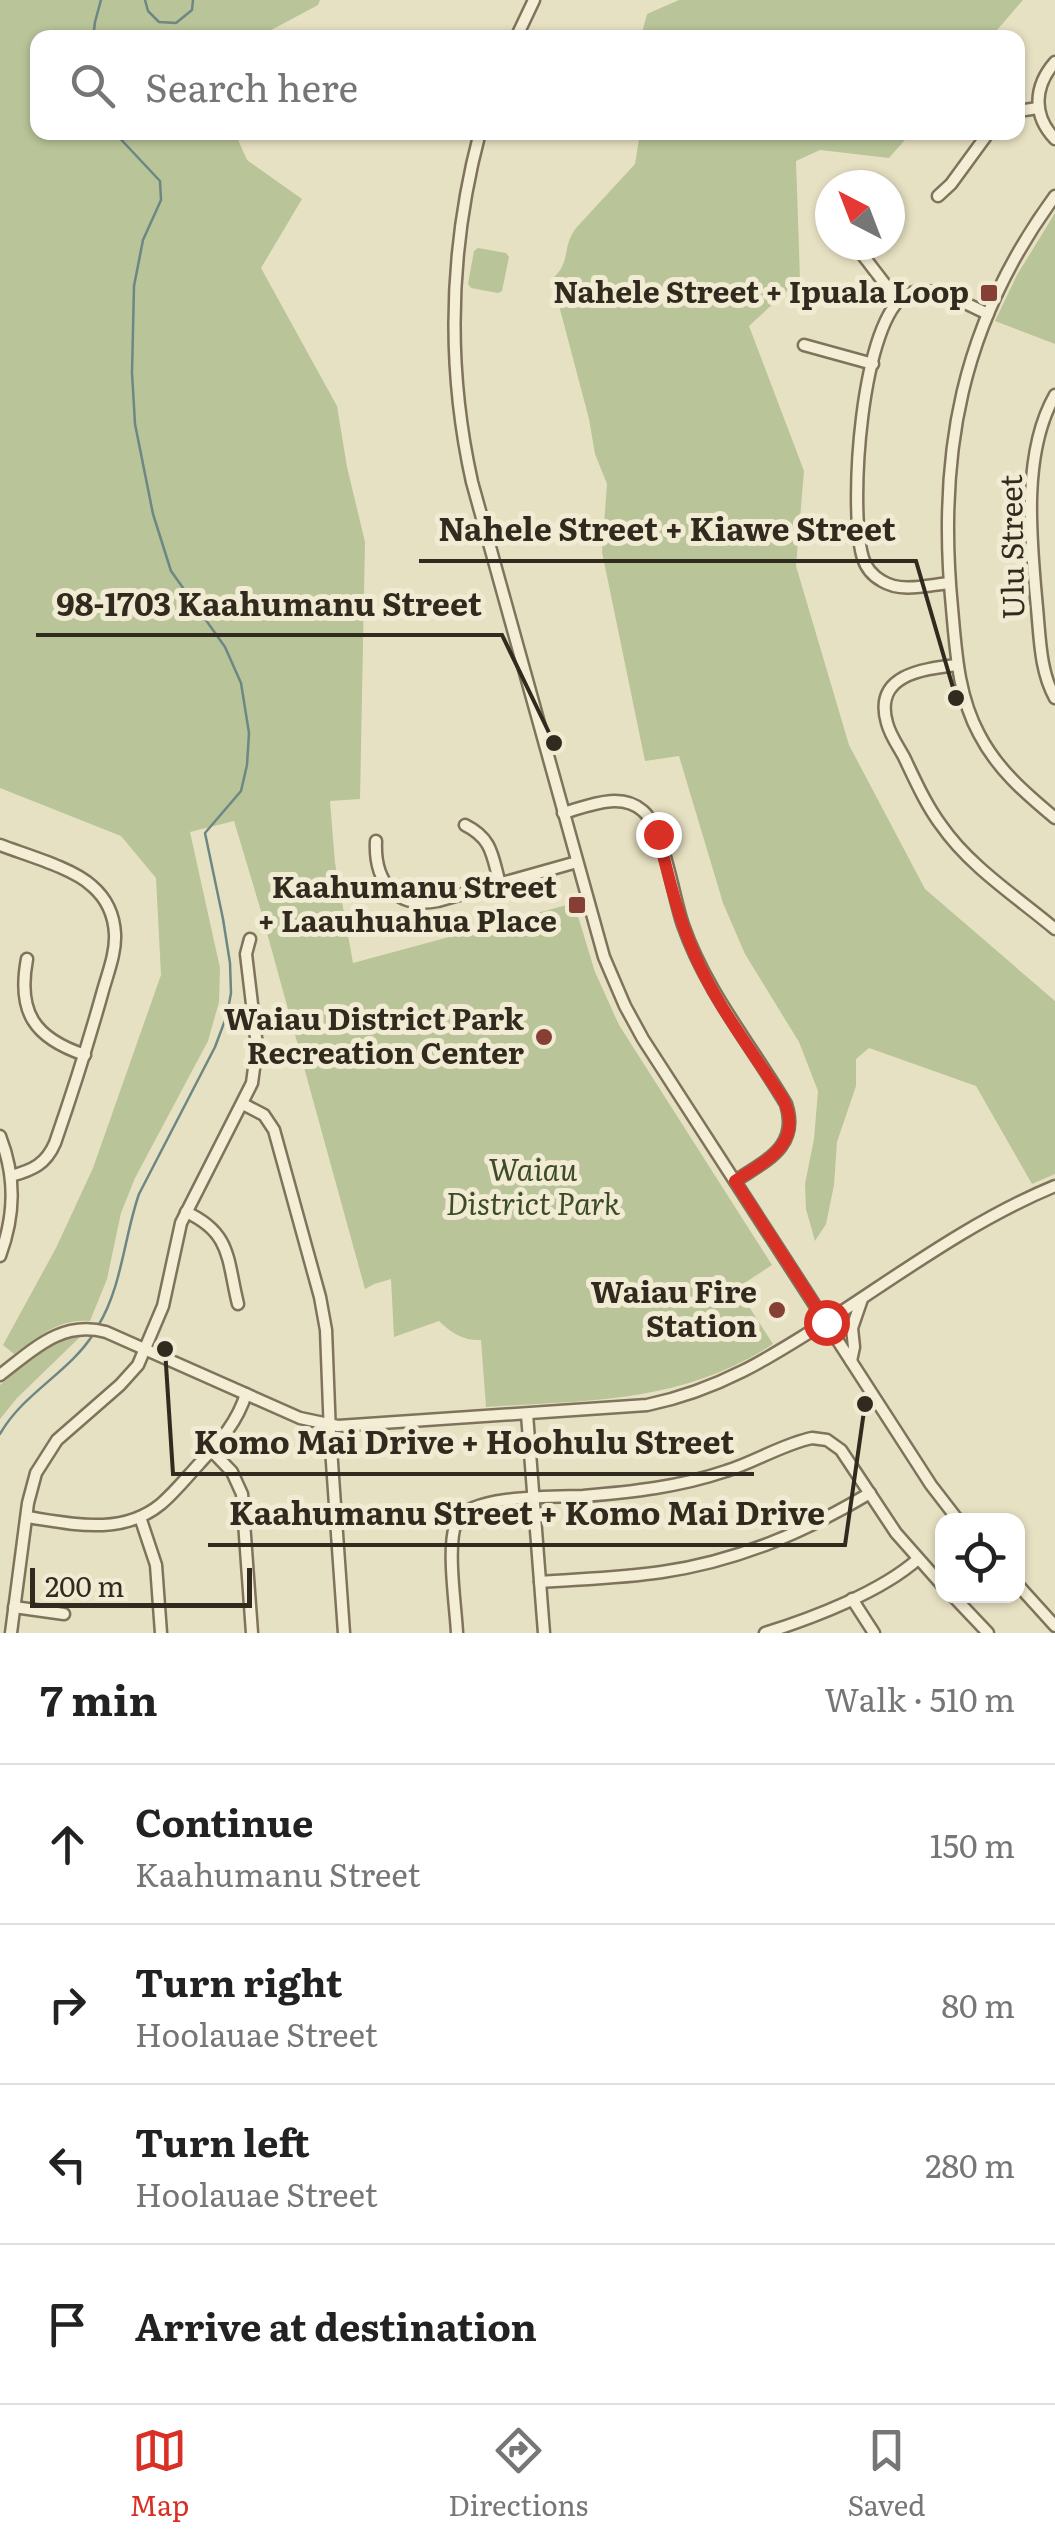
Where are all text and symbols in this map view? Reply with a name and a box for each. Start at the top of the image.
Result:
search box [30,30,1025,140]
text: Search here [145,57,358,114]
icon: search [65,58,120,113]
north arrow [815,170,905,260]
place label: Nahele Street + Ipuala Loop [553,268,969,312]
marker: Nahele Street + Ipuala Loop [978,282,1000,304]
street label: Ulu Street [987,474,1033,620]
callout: Nahele Street + Kiawe Street [419,499,916,561]
text: Nahele Street + Kiawe Street [438,503,896,551]
callout: 98-1703 Kaahumanu Street [36,573,502,635]
text: 98-1703 Kaahumanu Street [56,578,482,626]
route end [636,812,682,858]
place label: Kaahumanu Street + Laauhuahua Place [258,863,558,941]
marker: Kaahumanu Street + Laauhuahua Place [566,894,588,916]
place label: Waiau District Park Recreation Center [224,995,525,1073]
marker: Waiau District Park Recreation Center [533,1026,555,1048]
park label: Waiau District Park [446,1146,621,1224]
place label: Waiau Fire Station [591,1268,757,1346]
marker: Waiau Fire Station [766,1299,788,1321]
route start [804,1300,850,1346]
callout: Komo Mai Drive + Hoohulu Street [173,1412,754,1474]
text: Komo Mai Drive + Hoohulu Street [194,1416,734,1464]
callout: Kaahumanu Street + Komo Mai Drive [208,1483,845,1545]
text: Kaahumanu Street + Komo Mai Drive [229,1487,825,1535]
map controls [935,1513,1025,1603]
button: locate [935,1513,1025,1603]
scale bar [30,1563,252,1608]
text: 200 m [45,1564,124,1606]
text: 7 min [40,1667,158,1729]
text: Walk · 510 m [824,1674,1015,1722]
text: Continue [135,1792,313,1849]
icon: ahead [40,1817,95,1872]
text: 150 m [930,1820,1015,1868]
text: Kaahumanu Street [135,1849,420,1897]
text: Turn right [135,1952,342,2009]
icon: right [40,1977,95,2032]
text: 80 m [941,1980,1015,2028]
text: Hoolauae Street [135,2009,378,2057]
text: Turn left [135,2112,310,2169]
icon: left [40,2137,95,2192]
text: 280 m [925,2140,1015,2188]
text: Hoolauae Street [135,2169,378,2217]
text: Arrive at destination [135,2296,537,2353]
icon: arrive [40,2297,95,2352]
tab: Map [130,2423,189,2525]
tab: Directions [448,2423,588,2525]
tab: Saved [847,2423,925,2525]

